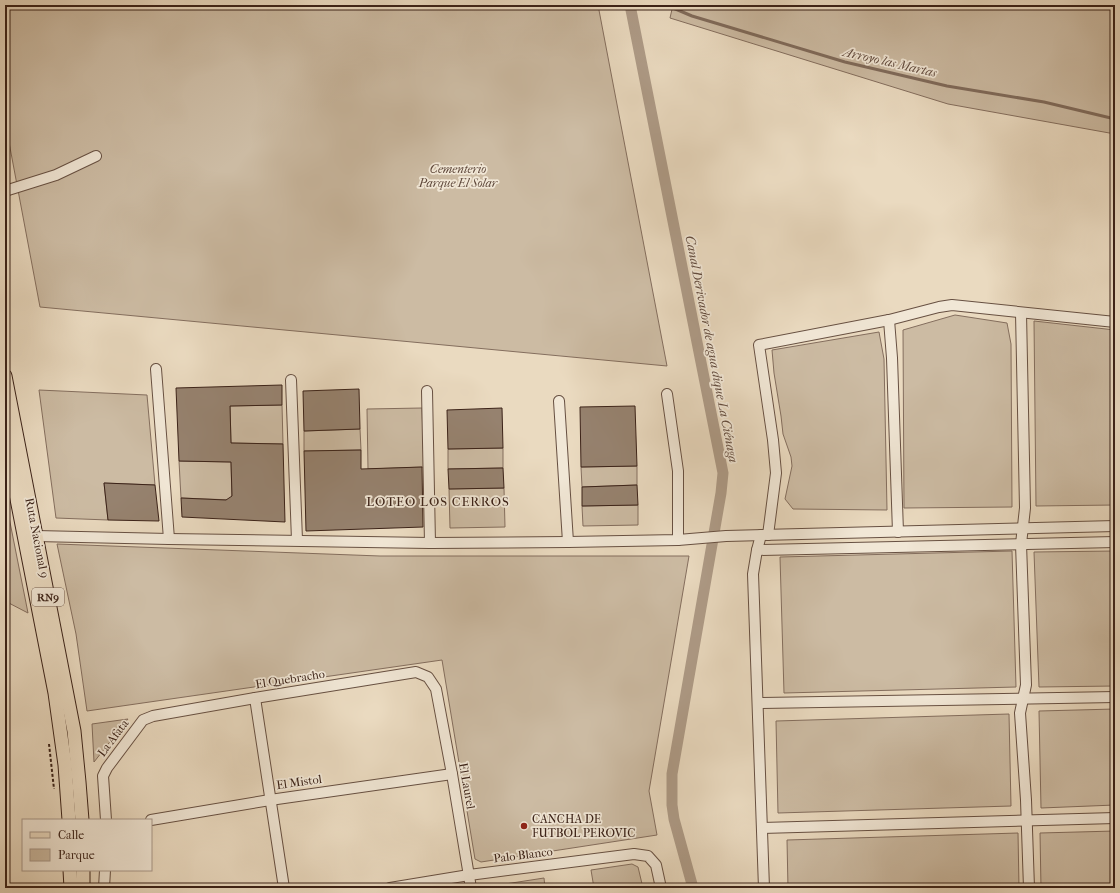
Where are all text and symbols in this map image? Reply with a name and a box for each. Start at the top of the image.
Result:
water label: Arroyo las Martas [840,44,939,80]
park label: Cementerio Parque El Solar [418,162,499,190]
water label: Canal Derivador de agua dique La Ciénaga [683,234,741,464]
district label: LOTEO LOS CERROS [366,494,510,509]
street label: Ruta Nacional 9 [22,497,52,579]
road number: RN9 [32,588,64,606]
street label: El Quebracho [254,667,326,691]
street label: La Afata [95,716,132,759]
street label: El Laurel [456,762,478,811]
street label: El Mistol [275,772,323,792]
place label: CANCHA DE FUTBOL PEROVIC [532,812,635,840]
legend [22,819,152,871]
marker: CANCHA DE FUTBOL PEROVIC [519,821,529,831]
text: Calle [58,828,84,842]
street label: Palo Blanco [493,844,553,866]
text: Parque [58,848,95,862]

